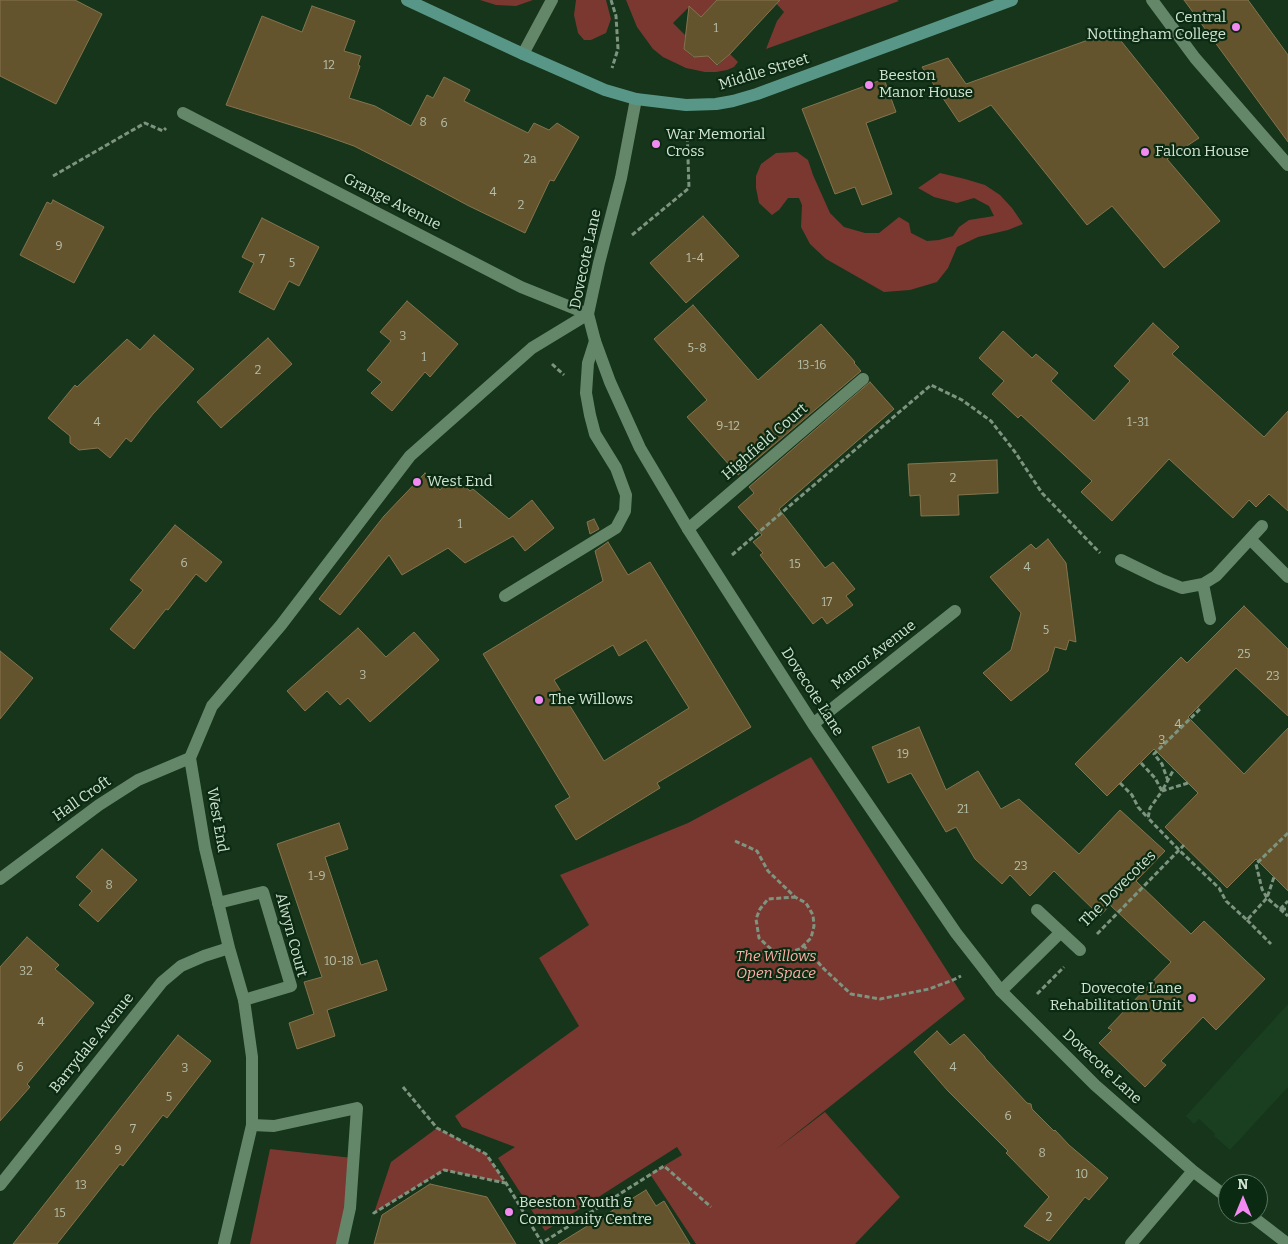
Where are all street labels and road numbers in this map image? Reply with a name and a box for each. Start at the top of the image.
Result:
street label: Middle Street [717,50,811,94]
street label: Grange Avenue [340,170,444,234]
street label: Dovecote Lane [567,208,605,310]
street label: Highfield Court [719,400,811,484]
street label: Manor Avenue [828,617,920,693]
street label: Dovecote Lane [777,645,847,739]
street label: Hall Croft [50,773,114,825]
street label: West End [202,786,232,854]
street label: The Dovecotes [1076,847,1160,931]
street label: Alwyn Court [271,891,311,979]
street label: Barrydale Avenue [46,989,138,1097]
street label: Dovecote Lane [1059,1026,1145,1108]

